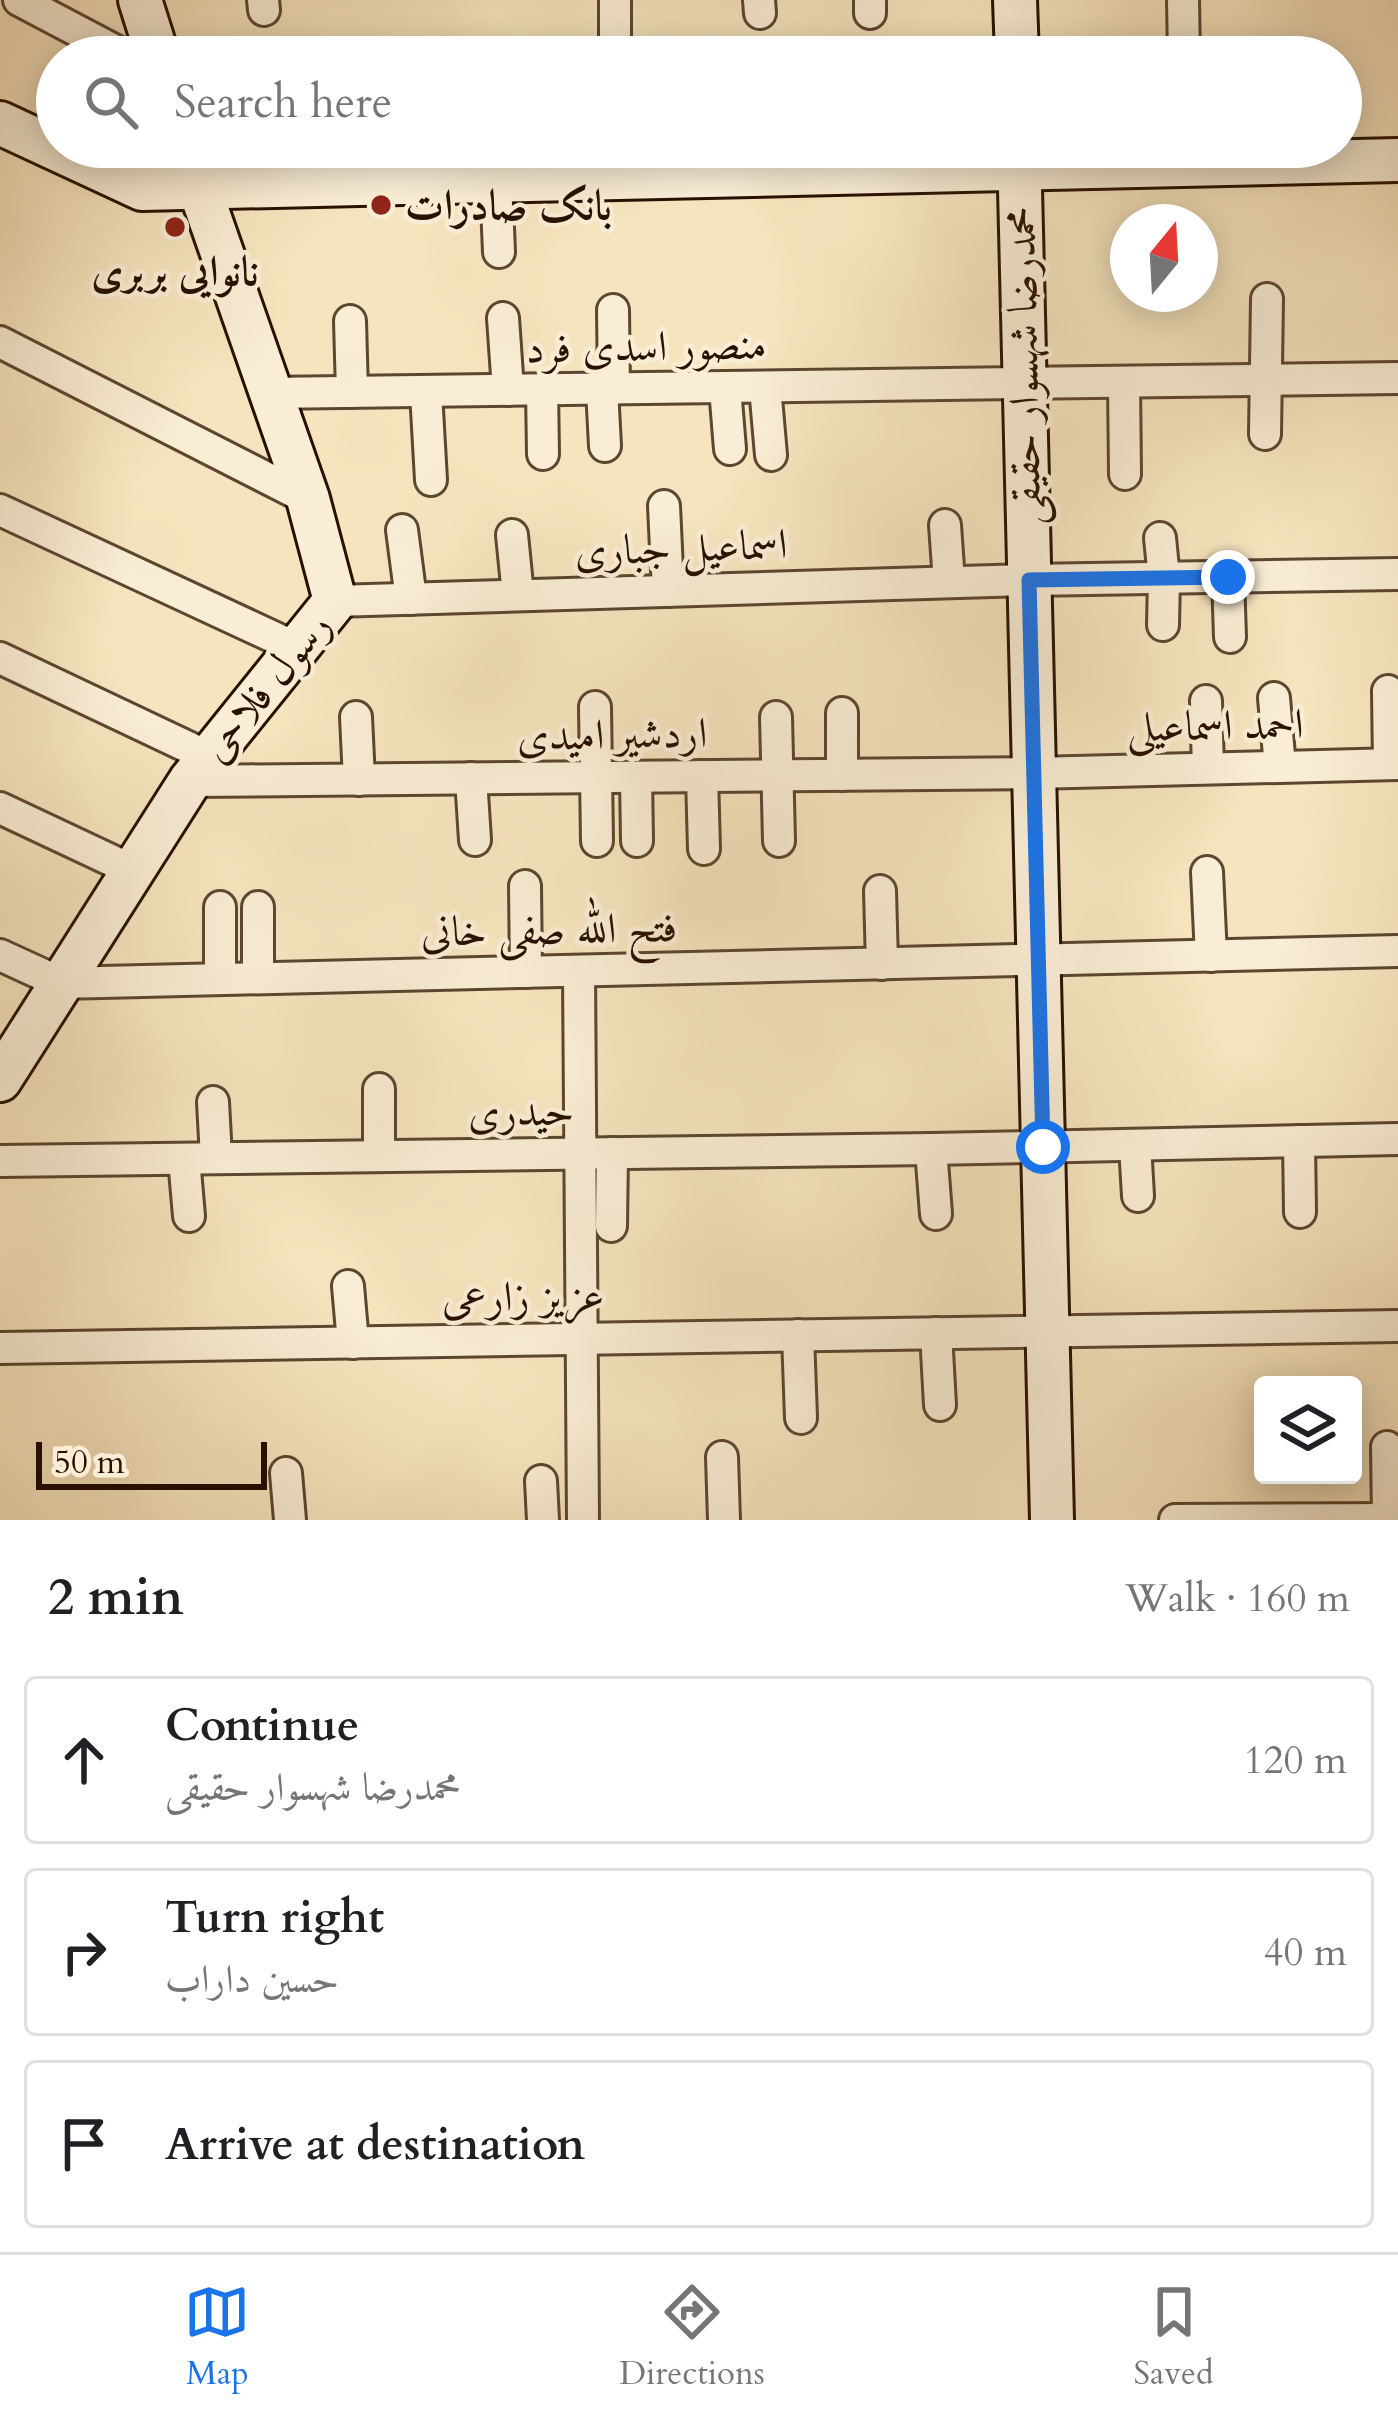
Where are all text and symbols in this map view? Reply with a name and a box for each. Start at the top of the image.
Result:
search box [36,36,1362,168]
icon: search [78,69,144,135]
text: Search here [174,72,392,133]
place label: بانک صادرات [405,177,612,234]
marker: بانک صادرات [368,192,394,218]
north arrow [1110,204,1218,312]
street label: محمدرضا شهسوار حقیقی [993,206,1056,526]
marker: نانوایی بربری [162,214,188,240]
place label: نانوایی بربری [91,243,259,300]
street label: منصور اسدی فرد [525,316,767,378]
street label: اسماعیل جباری [574,516,788,580]
route end [1201,550,1255,604]
street label: رسول فلاحی [188,600,344,774]
street label: احمد اسماعیلی [1126,696,1304,757]
street label: اردشیر امیدی [516,705,708,765]
street label: فتح الله صفی خانی [420,894,678,969]
street label: حیدری [467,1083,575,1141]
route start [1016,1120,1070,1174]
street label: عزیز زارعی [441,1267,605,1327]
map controls [1254,1376,1362,1484]
button: layers [1254,1376,1362,1484]
scale bar [36,1436,267,1489]
text: 50 m [54,1440,125,1485]
text: 2 min [48,1563,184,1633]
text: Walk · 160 m [1125,1572,1350,1625]
text: Continue [165,1695,359,1756]
icon: ahead [51,1727,117,1793]
text: 120 m [1244,1734,1347,1787]
text: محمدرضا شهسوار حقیقی [165,1761,460,1814]
text: Turn right [165,1887,384,1948]
icon: right [51,1919,117,1985]
text: 40 m [1264,1926,1347,1979]
text: حسین داراب [165,1953,339,2006]
icon: arrive [51,2111,117,2177]
text: Arrive at destination [165,2114,585,2175]
tab: Map [184,2279,250,2396]
tab: Directions [619,2279,765,2396]
tab: Saved [1134,2279,1214,2396]

